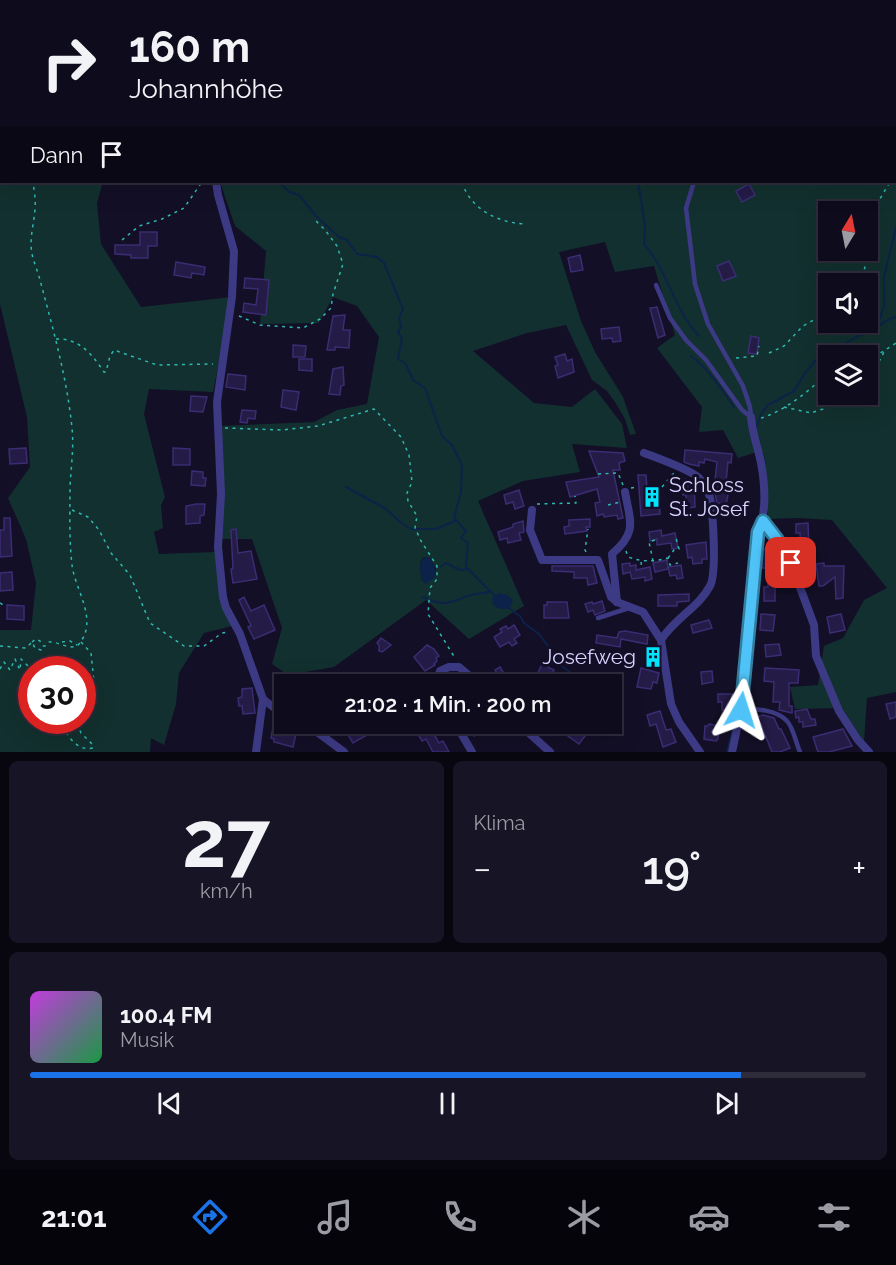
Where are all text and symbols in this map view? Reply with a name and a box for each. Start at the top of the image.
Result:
text: 160 m [129,23,250,72]
icon: right [30,24,108,102]
text: Johannhöhe [129,73,283,104]
icon: arrive [95,138,128,171]
text: Dann [30,142,83,168]
north arrow [818,201,878,261]
map controls [818,201,878,405]
button: sound [818,273,878,333]
button: layers [818,345,878,405]
place label: Schloss St. Josef [669,472,750,521]
building icon: Schloss St. Josef [640,485,664,509]
pin [765,537,816,588]
icon: arrive [774,546,807,579]
place label: Josefweg [542,644,636,669]
building icon: Josefweg [641,645,665,669]
speed limit sign: 30 [18,656,96,734]
position arrow [709,678,773,742]
text: 21:02 · 1 Min. · 200 m [344,691,552,717]
text: 27 [182,794,270,885]
text: Klima [474,811,525,835]
text: 19° [642,842,701,895]
text: − [474,849,491,888]
text: + [852,849,866,888]
text: km/h [200,879,253,903]
text: 100.4 FM [120,1002,212,1028]
text: Musik [120,1028,174,1052]
icon: previous [153,1087,186,1120]
icon: pause [431,1087,464,1120]
icon: next [710,1087,743,1120]
icon: directions [189,1196,231,1238]
icon: music [314,1196,356,1238]
icon: phone [439,1196,481,1238]
icon: climate [563,1196,605,1238]
icon: car [688,1196,730,1238]
icon: filters [813,1196,855,1238]
text: 21:01 [41,1202,107,1233]

